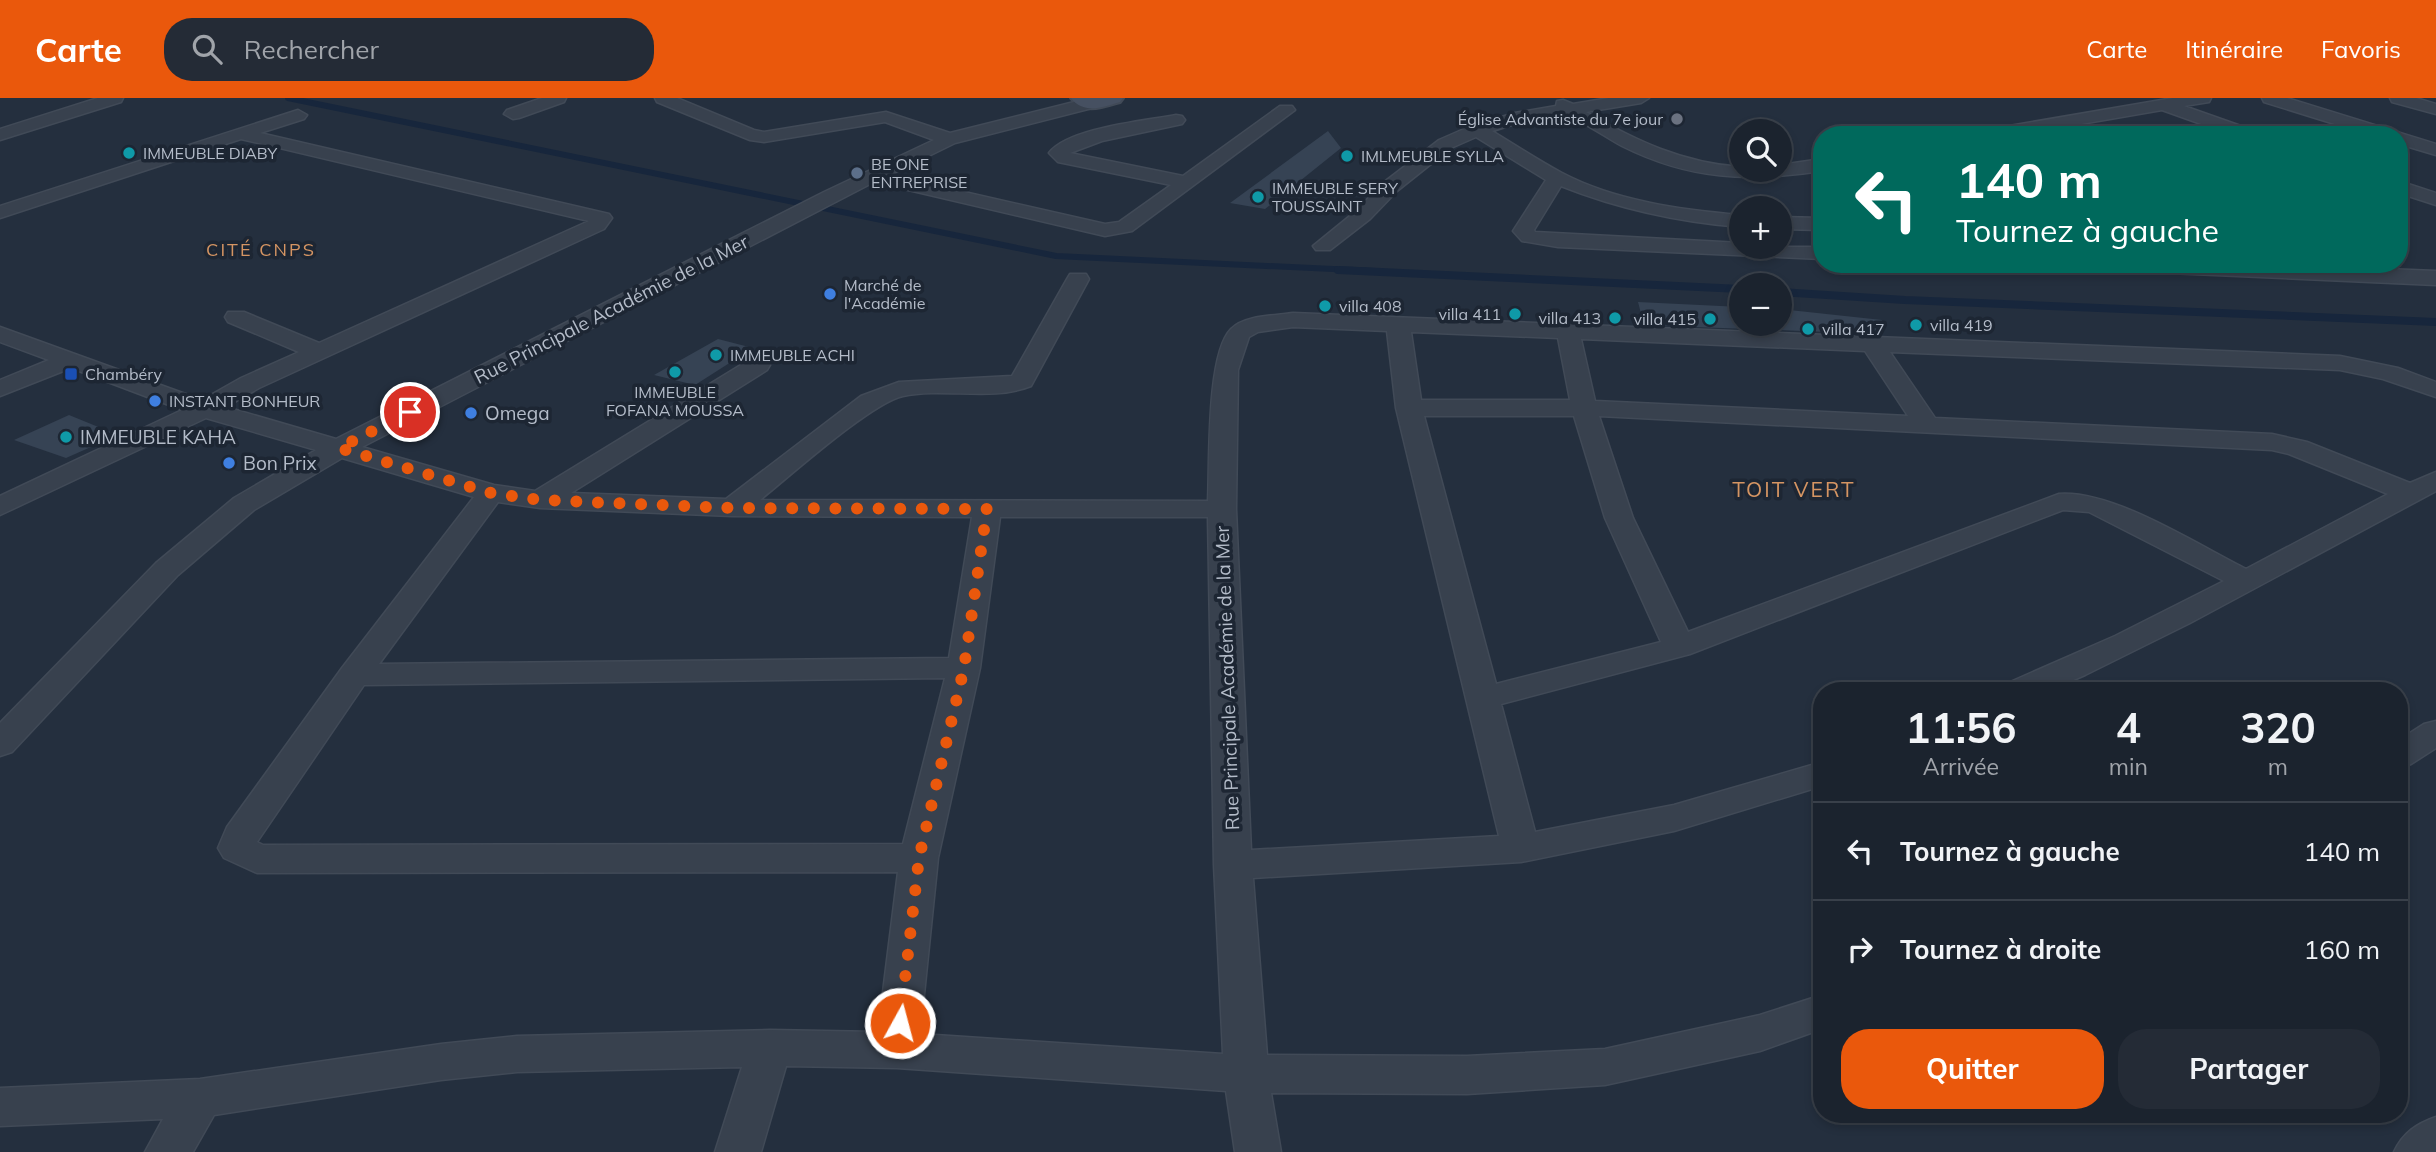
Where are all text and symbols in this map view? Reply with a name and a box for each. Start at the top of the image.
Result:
search box [164,18,654,81]
text: Carte [35,29,122,70]
icon: search [188,30,226,68]
text: Rechercher [244,33,379,66]
text: Carte [2086,34,2147,64]
text: Itinéraire [2185,34,2283,64]
text: Favoris [2321,34,2401,64]
place label: Église Advantiste du 7e jour [1458,109,1663,129]
marker: Église Advantiste du 7e jour [1669,111,1685,127]
map controls [1729,119,1792,336]
button: search [1729,119,1792,182]
place label: IMMEUBLE DIABY [143,143,277,163]
marker: IMMEUBLE DIABY [121,145,137,161]
place label: IMLMEUBLE SYLLA [1361,146,1504,166]
marker: IMLMEUBLE SYLLA [1339,148,1355,164]
text: 140 m [1956,149,2102,210]
place label: BE ONE ENTREPRISE [871,154,968,192]
icon: left [1841,154,1932,245]
marker: BE ONE ENTREPRISE [849,165,865,181]
place label: IMMEUBLE SERY TOUSSAINT [1272,178,1398,216]
marker: IMMEUBLE SERY TOUSSAINT [1250,189,1266,205]
button: + [1729,196,1792,259]
text: Tournez à gauche [1956,210,2219,250]
street label: Rue Principale Académie de la Mer [470,229,752,389]
district label: CITÉ CNPS [206,238,316,261]
button: − [1729,273,1792,336]
place label: Marché de l'Académie [844,275,925,313]
marker: Marché de l'Académie [822,286,838,302]
place label: villa 408 [1339,296,1402,316]
marker: villa 408 [1317,298,1333,314]
place label: villa 411 [1439,304,1501,324]
marker: villa 411 [1507,306,1523,322]
place label: villa 413 [1539,308,1601,328]
place label: villa 415 [1634,309,1696,329]
marker: villa 413 [1607,310,1623,326]
marker: villa 415 [1702,311,1718,327]
place label: villa 419 [1930,315,1993,335]
marker: villa 419 [1908,317,1924,333]
place label: villa 417 [1822,319,1885,339]
marker: villa 417 [1800,321,1816,337]
place label: IMMEUBLE ACHI [730,345,855,365]
marker: IMMEUBLE ACHI [708,347,724,363]
place label: Chambéry [85,364,163,384]
marker: IMMEUBLE FOFANA MOUSSA [667,364,683,380]
marker: Chambéry [63,366,79,382]
pin [380,382,440,442]
place label: IMMEUBLE FOFANA MOUSSA [606,382,744,420]
place label: INSTANT BONHEUR [169,391,320,411]
marker: INSTANT BONHEUR [147,393,163,409]
icon: arrive [391,393,429,431]
place label: Omega [485,401,550,425]
marker: Omega [463,405,479,421]
place label: IMMEUBLE KAHA [80,425,236,449]
marker: IMMEUBLE KAHA [58,429,74,445]
place label: Bon Prix [243,451,317,475]
marker: Bon Prix [221,455,237,471]
district label: TOIT VERT [1732,476,1856,502]
street label: Rue Principale Académie de la Mer [1210,525,1244,831]
text: 11:56 [1905,701,2016,754]
text: 4 [2116,701,2141,754]
text: 320 [2240,701,2316,754]
text: Arrivée [1923,752,1999,781]
text: min [2109,752,2148,781]
text: m [2268,752,2288,781]
icon: left [1841,832,1879,870]
text: Tournez à gauche [1900,835,2120,868]
text: 140 m [2304,835,2380,868]
icon: right [1841,930,1879,968]
text: Tournez à droite [1900,933,2101,966]
text: 160 m [2304,933,2380,966]
position arrow [863,986,937,1060]
button: Quitter [1841,1029,2104,1109]
button: Partager [2118,1029,2380,1109]

